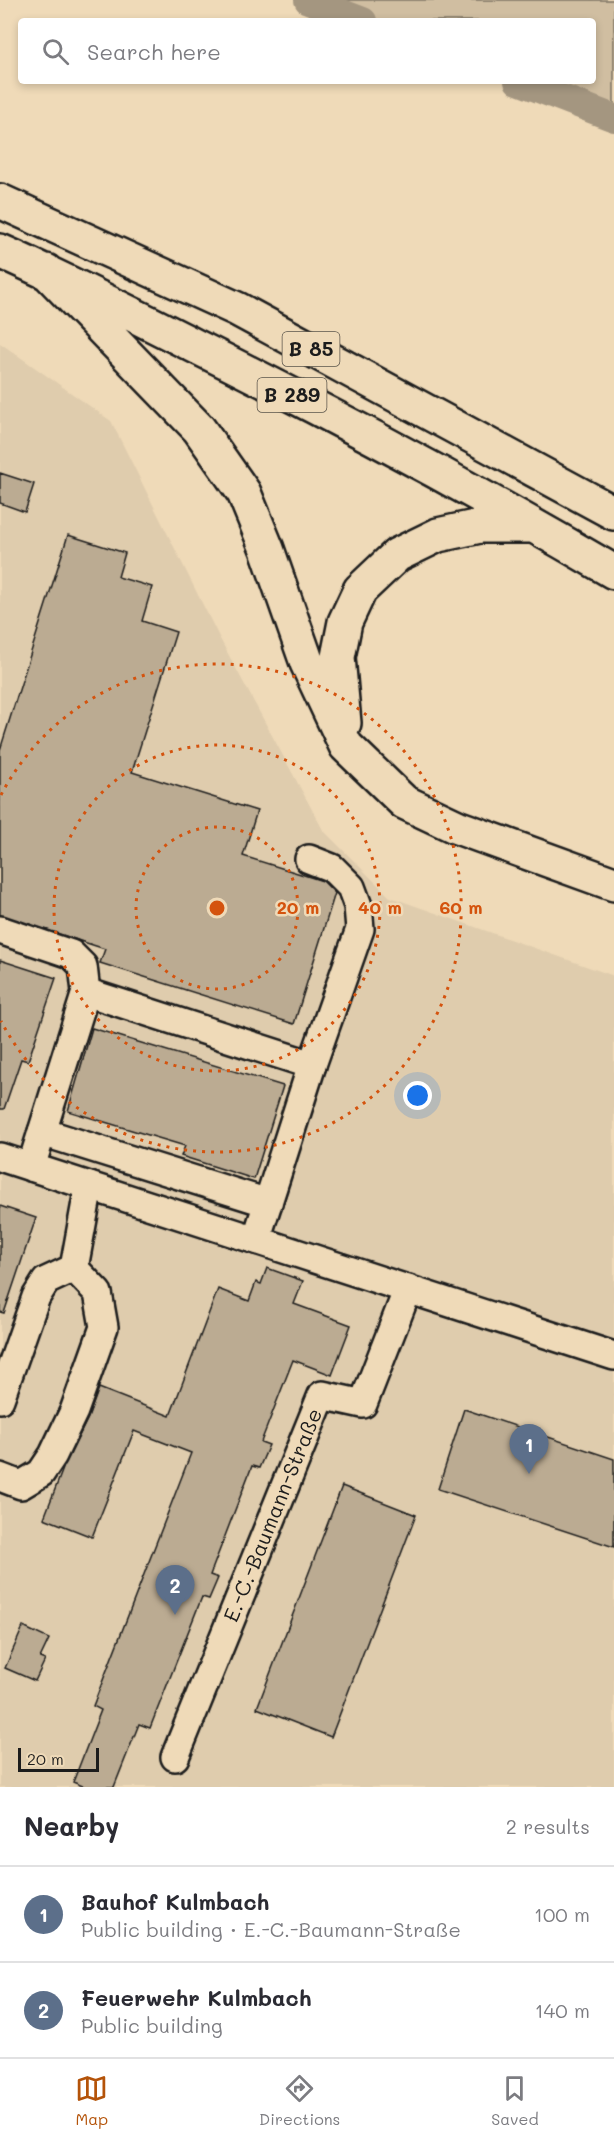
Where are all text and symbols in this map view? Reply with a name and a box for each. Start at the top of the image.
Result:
search box [18,18,596,84]
icon: search [39,35,72,68]
text: Search here [87,37,221,66]
road number: B 85 [282,332,340,366]
road number: B 289 [258,378,326,412]
text: 20 m [277,895,319,919]
text: 40 m [358,895,402,919]
text: 60 m [439,895,483,919]
centre of rings [207,898,227,918]
your location [403,1081,432,1110]
street label: E.-C.-Baumann-Straße [216,1404,327,1625]
pin: 1 [510,1424,548,1474]
pin: 2 [156,1566,195,1615]
scale bar [18,1745,99,1772]
text: 20 m [27,1748,64,1769]
text: Nearby [24,1809,119,1843]
text: 2 results [506,1813,590,1839]
text: Bauhof Kulmbach [81,1887,269,1916]
text: 1 [39,1901,48,1927]
text: 100 m [534,1901,590,1927]
text: Public building · E.-C.-Baumann-Straße [81,1916,461,1942]
text: Feuerwehr Kulmbach [81,1983,312,2012]
text: 2 [38,1997,49,2023]
text: 140 m [535,1997,590,2023]
text: Public building [81,2012,223,2038]
tab: Map [75,2072,108,2129]
tab: Directions [259,2072,340,2129]
tab: Saved [491,2072,539,2129]

